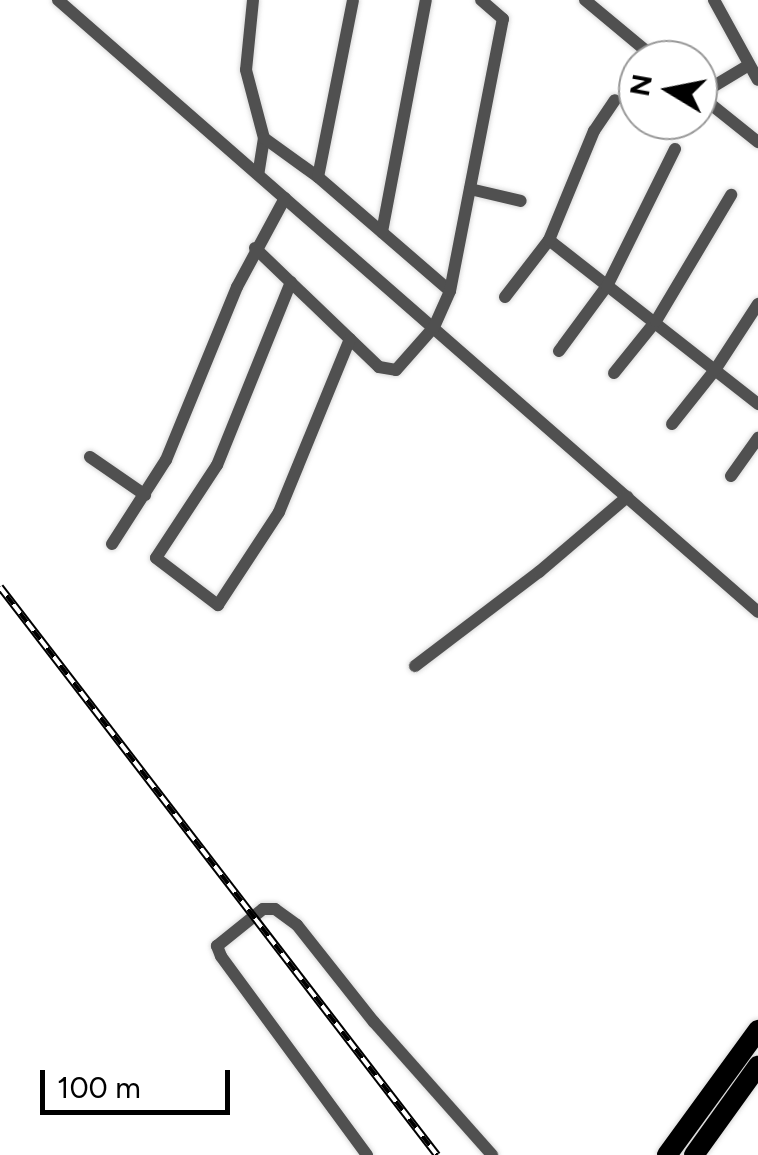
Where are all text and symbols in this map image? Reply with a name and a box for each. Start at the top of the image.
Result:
north arrow [618,40,718,140]
text: N [622,72,659,99]
scale bar [45,1050,235,1112]
text: 100 m [57,1069,141,1106]

